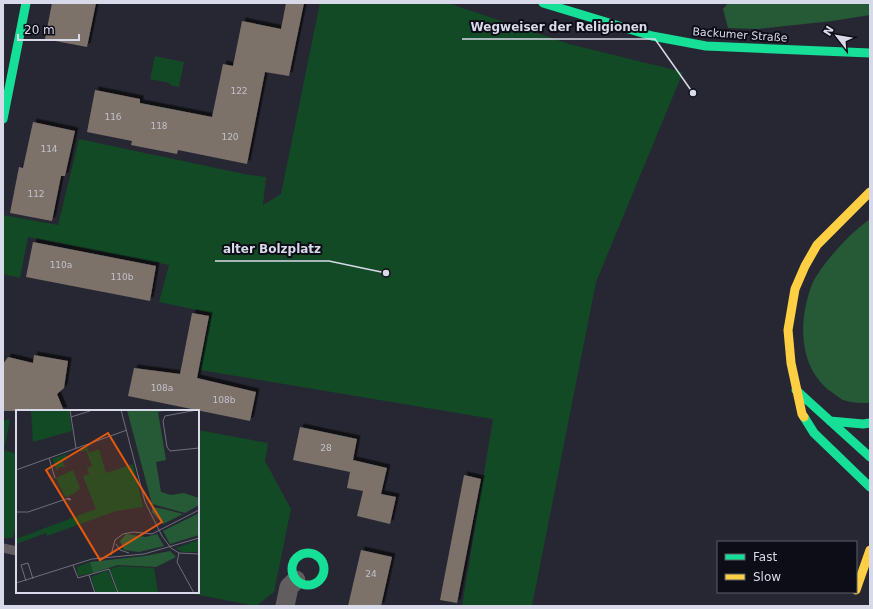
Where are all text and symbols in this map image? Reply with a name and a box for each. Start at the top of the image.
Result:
callout: Wegweiser der Religionen [462,15,655,39]
scale bar [18,16,79,42]
north arrow [817,16,857,56]
text: Wegweiser der Religionen [471,20,647,34]
text: 20 m [24,23,55,37]
text: N [821,24,837,38]
street label: Backumer Straße [692,25,788,45]
house number: 122 [230,86,248,96]
house number: 116 [104,112,122,122]
house number: 118 [150,121,168,131]
house number: 120 [221,132,239,142]
house number: 114 [40,144,58,154]
house number: 112 [27,189,45,199]
callout: alter Bolzplatz [215,237,329,261]
text: alter Bolzplatz [223,242,321,256]
house number: 110a [50,260,72,270]
house number: 110b [111,272,134,282]
house number: 108a [151,383,173,393]
house number: 108b [213,395,236,405]
inset map [16,410,199,593]
house number: 28 [320,443,332,453]
legend [717,541,857,593]
text: Fast [753,550,777,564]
house number: 24 [365,569,377,579]
text: Slow [753,570,781,584]

